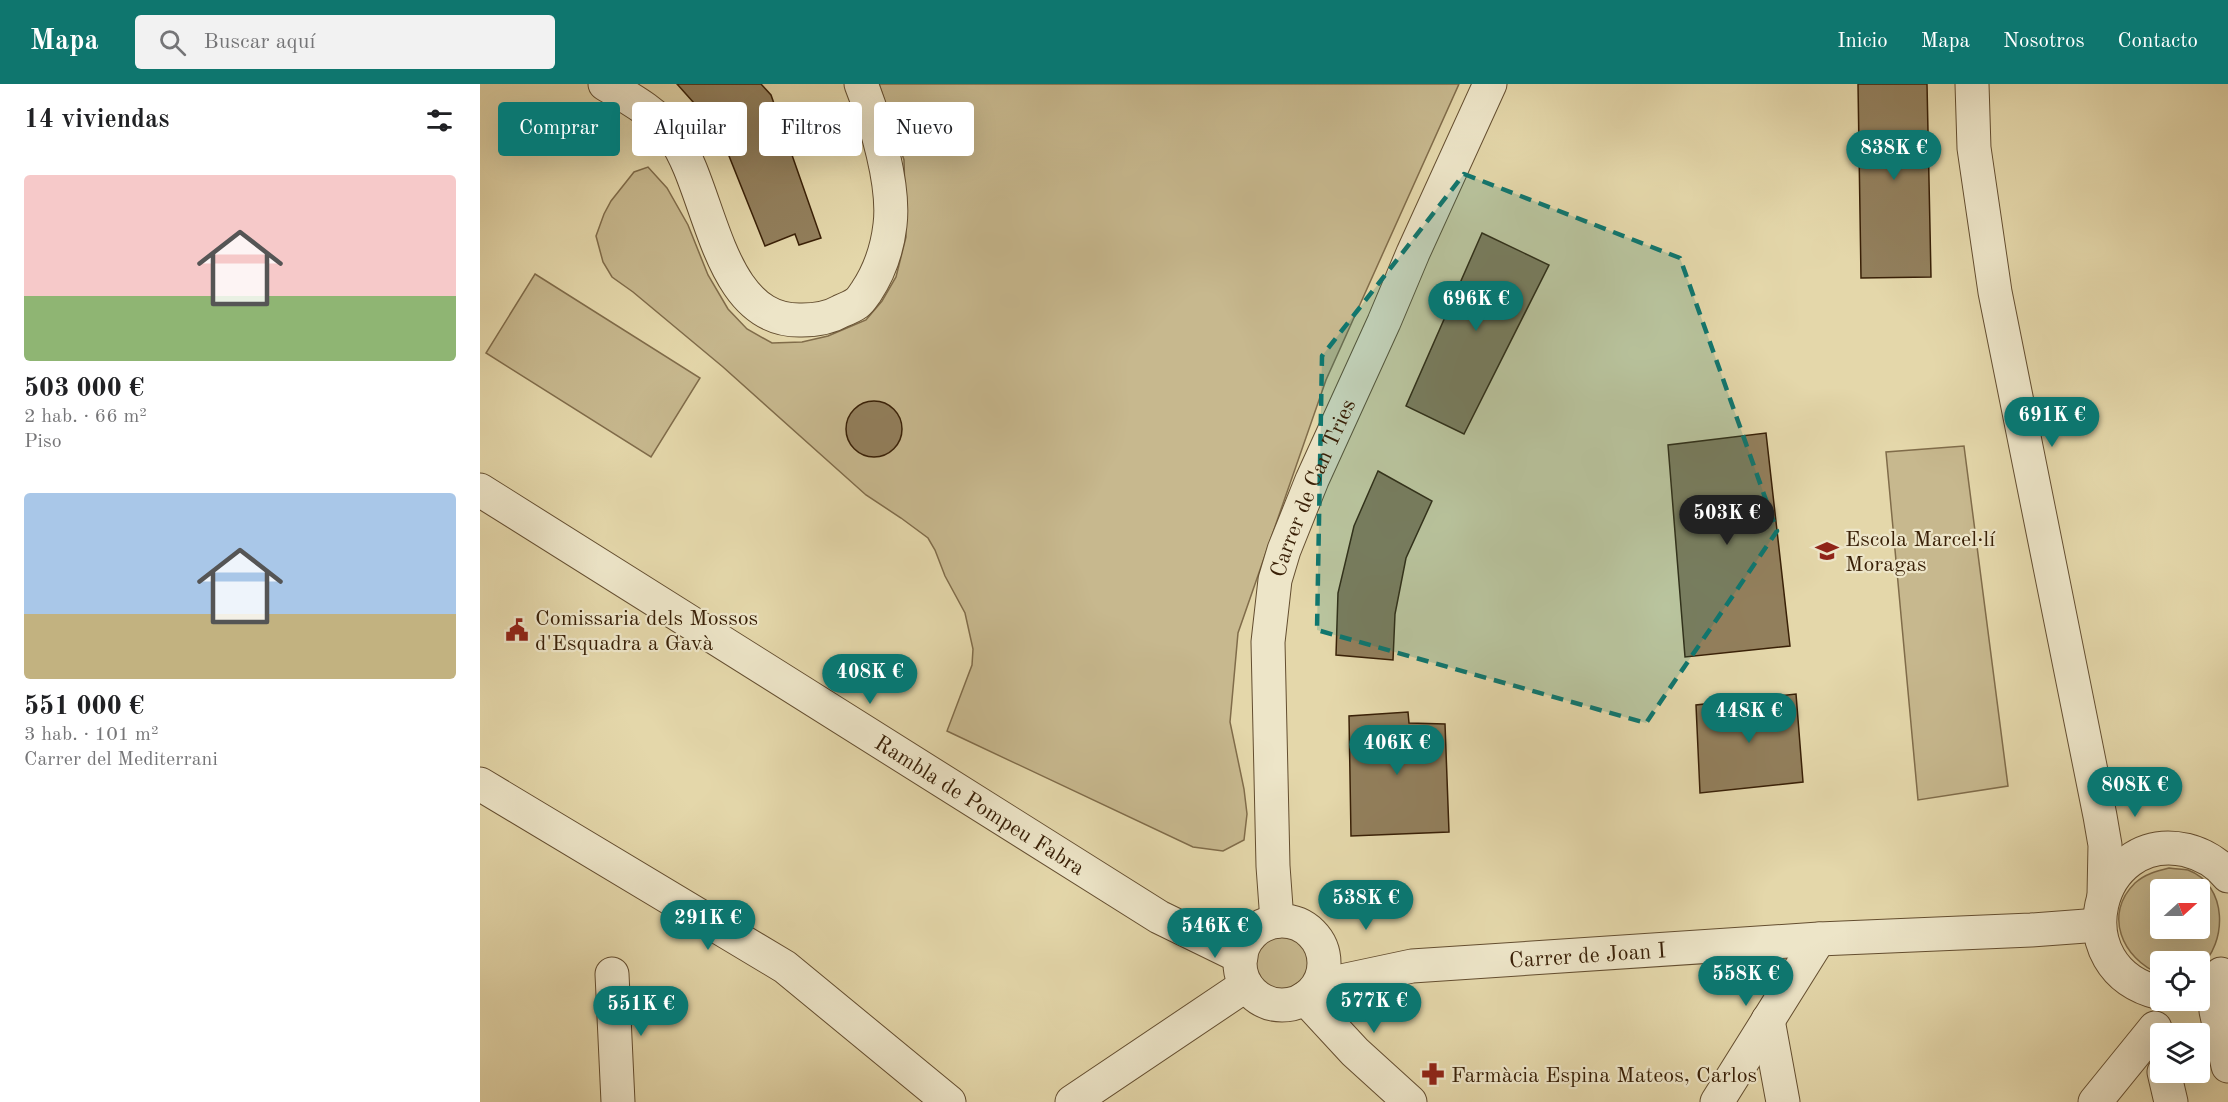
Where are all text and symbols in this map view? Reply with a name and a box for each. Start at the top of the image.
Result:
search box [135,15,555,69]
icon: search [156,26,189,59]
text: Mapa [30,28,99,56]
text: Buscar aquí [204,31,315,53]
text: Inicio [1837,31,1888,52]
text: Mapa [1921,31,1970,52]
text: Nosotros [2003,31,2085,52]
text: Contacto [2118,31,2198,52]
chip: Comprar [498,102,620,156]
chip: Alquilar [632,102,747,156]
chip: Filtros [759,102,862,156]
chip: Nuevo [874,102,974,156]
icon: filters [423,104,456,137]
text: 14 viviendas [24,107,170,133]
pin: 838K € [1845,130,1943,181]
text: 838K € [1860,139,1928,159]
icon: home [186,214,294,322]
pin: 696K € [1427,281,1525,332]
text: 696K € [1442,290,1510,310]
text: 503 000 € [24,376,144,402]
street label: Carrer de Can Tries [1268,396,1360,580]
pin: 691K € [2003,397,2101,448]
text: 691K € [2018,406,2086,426]
text: 2 hab. · 66 m² [24,407,147,427]
text: Piso [24,432,62,452]
pin: 503K € [1678,495,1776,546]
text: 503K € [1693,504,1761,524]
place label: Escola Marcel·lí Moragas [1845,529,1996,576]
icon: home [186,532,294,640]
school or university icon: Escola Marcel·lí Moragas [1814,538,1840,564]
place label: Comissaria dels Mossos d'Esquadra a Gavà [535,608,758,655]
public building icon: Comissaria dels Mossos d'Esquadra a Gavà [504,617,530,643]
pin: 408K € [821,654,919,705]
text: 408K € [836,663,904,683]
pin: 448K € [1700,693,1798,744]
text: 551 000 € [24,694,144,720]
text: 448K € [1715,702,1783,722]
text: 3 hab. · 101 m² [24,725,158,745]
pin: 406K € [1348,725,1446,776]
street label: Rambla de Pompeu Fabra [870,732,1088,880]
text: 406K € [1363,734,1431,754]
text: Carrer del Mediterrani [24,750,218,770]
pin: 808K € [2086,767,2184,818]
text: 808K € [2101,776,2169,796]
north arrow [2150,879,2210,939]
map controls [2150,879,2210,1083]
pin: 538K € [1317,880,1415,931]
text: 538K € [1332,889,1400,909]
pin: 291K € [659,900,757,951]
pin: 546K € [1166,908,1264,959]
text: 291K € [674,909,742,929]
text: 546K € [1181,917,1249,937]
street label: Carrer de Joan I [1508,940,1667,973]
button: locate [2150,951,2210,1011]
pin: 558K € [1697,956,1795,1007]
text: 558K € [1712,965,1780,985]
pin: 577K € [1325,983,1423,1034]
pin: 551K € [592,986,690,1037]
text: 577K € [1340,992,1408,1012]
text: 551K € [607,995,675,1015]
button: layers [2150,1023,2210,1083]
pharmacy icon: Farmàcia Espina Mateos, Carlos [1420,1061,1446,1087]
place label: Farmàcia Espina Mateos, Carlos [1451,1065,1757,1087]

